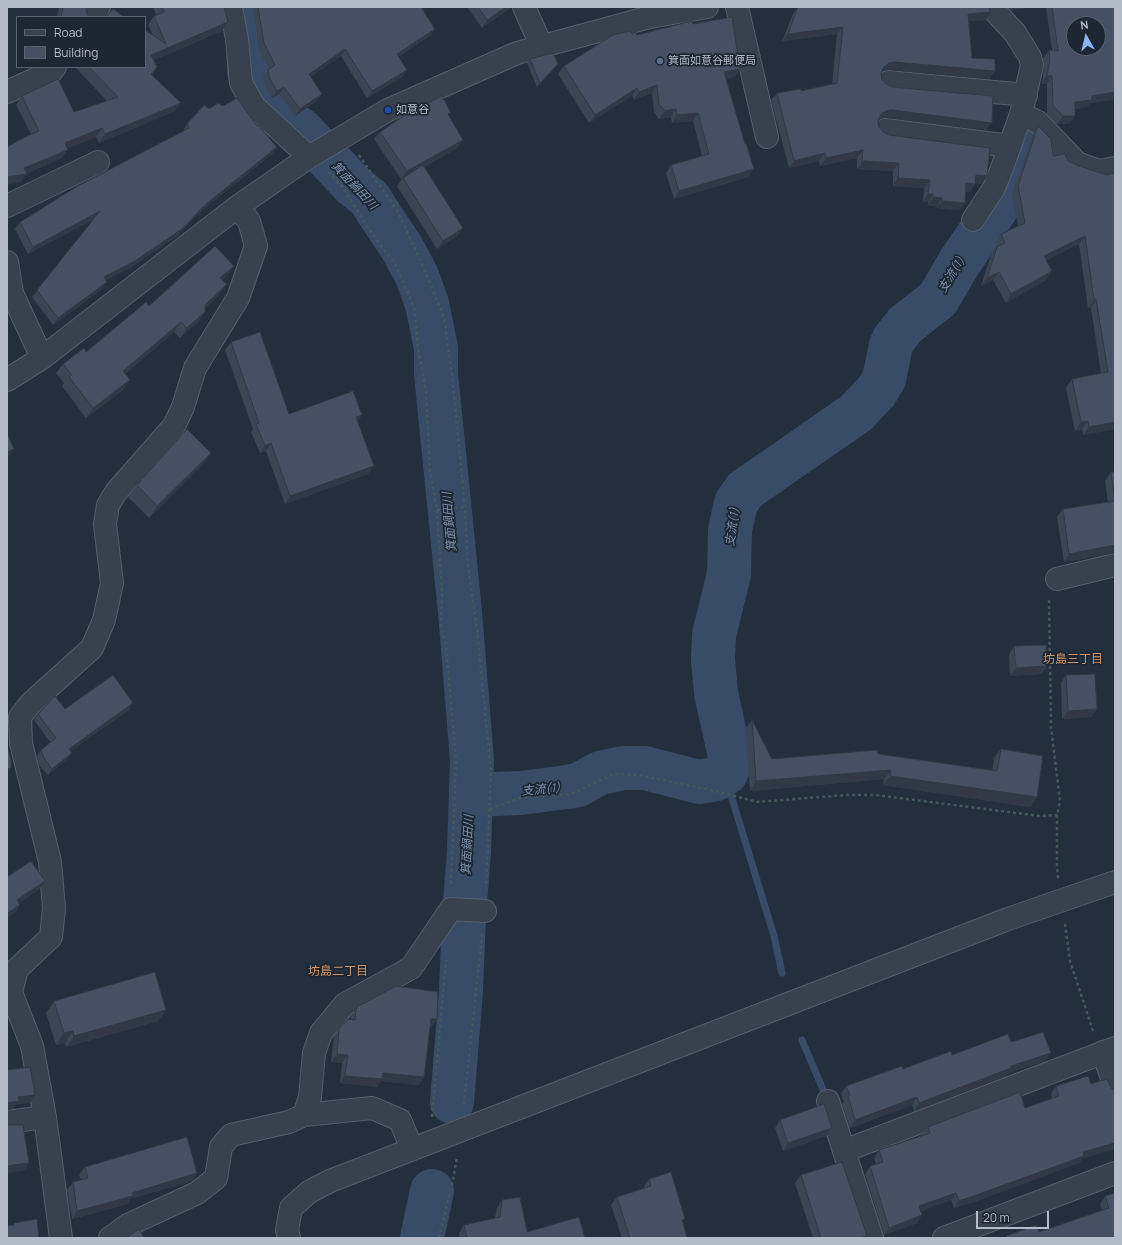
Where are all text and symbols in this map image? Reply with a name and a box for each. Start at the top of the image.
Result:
legend [16,16,146,68]
north arrow [1066,16,1106,56]
text: N [1079,17,1089,33]
text: Road [54,24,82,41]
text: Building [54,44,98,61]
place label: 箕面如意谷郵便局 [668,54,756,68]
marker: 箕面如意谷郵便局 [655,56,665,66]
place label: 如意谷 [396,103,429,117]
marker: 如意谷 [383,105,393,115]
water label: 箕面鍋田川 [328,159,380,213]
water label: 支流(1) [936,255,968,295]
water label: 箕面鍋田川 [440,491,460,553]
water label: 支流(1) [723,507,743,547]
district label: 坊島三丁目 [1043,653,1103,667]
water label: 支流(1) [521,781,561,799]
water label: 箕面鍋田川 [459,815,477,875]
district label: 坊島二丁目 [308,965,368,979]
scale bar [978,1203,1051,1229]
text: 20 m [983,1209,1010,1226]

